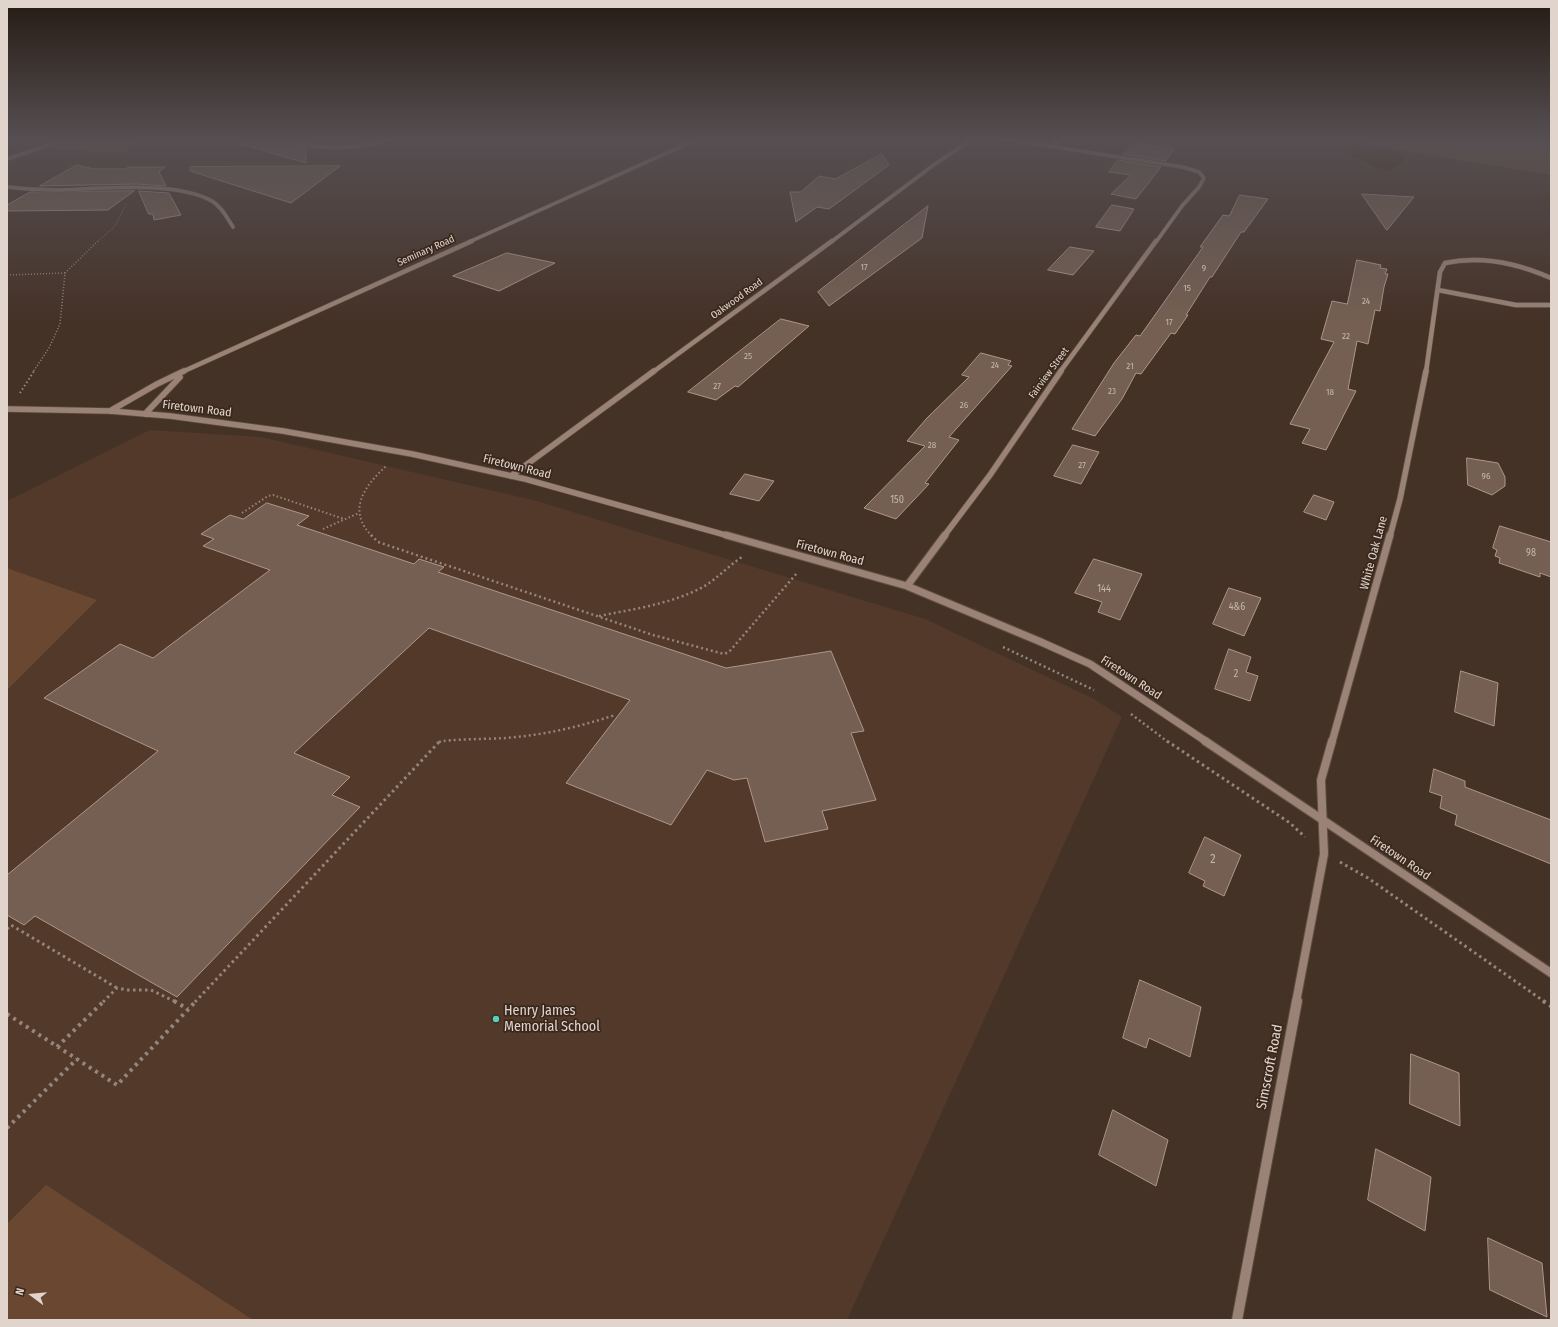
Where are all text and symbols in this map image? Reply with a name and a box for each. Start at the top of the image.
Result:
street label: Seminary Road [396,233,456,269]
house number: 17 [860,262,868,272]
house number: 9 [1202,263,1206,273]
street label: Oakwood Road [709,276,765,322]
house number: 15 [1183,283,1191,293]
house number: 24 [1362,296,1370,306]
house number: 17 [1165,317,1173,327]
house number: 22 [1342,331,1350,341]
street label: Fairview Street [1026,345,1072,401]
house number: 25 [744,351,752,361]
house number: 24 [991,360,999,370]
house number: 21 [1126,361,1134,371]
house number: 27 [713,381,721,391]
house number: 23 [1108,386,1116,396]
house number: 18 [1326,387,1334,397]
street label: Firetown Road [162,398,232,420]
house number: 26 [960,400,968,410]
house number: 28 [928,440,936,450]
street label: Firetown Road [481,452,553,482]
house number: 27 [1078,460,1086,470]
house number: 96 [1482,471,1490,481]
house number: 150 [890,494,904,506]
street label: White Oak Lane [1357,514,1391,592]
street label: Firetown Road [795,537,865,569]
house number: 98 [1526,547,1536,559]
house number: 144 [1097,583,1111,595]
house number: 4&6 [1229,601,1245,613]
street label: Firetown Road [1098,653,1164,703]
house number: 2 [1234,668,1238,680]
street label: Firetown Road [1367,833,1433,883]
house number: 2 [1210,853,1216,867]
place label: Henry James Memorial School [504,1003,600,1036]
marker: Henry James Memorial School [491,1014,501,1024]
street label: Simscroft Road [1254,1023,1286,1111]
north arrow [12,1275,52,1315]
text: N [13,1287,27,1297]

